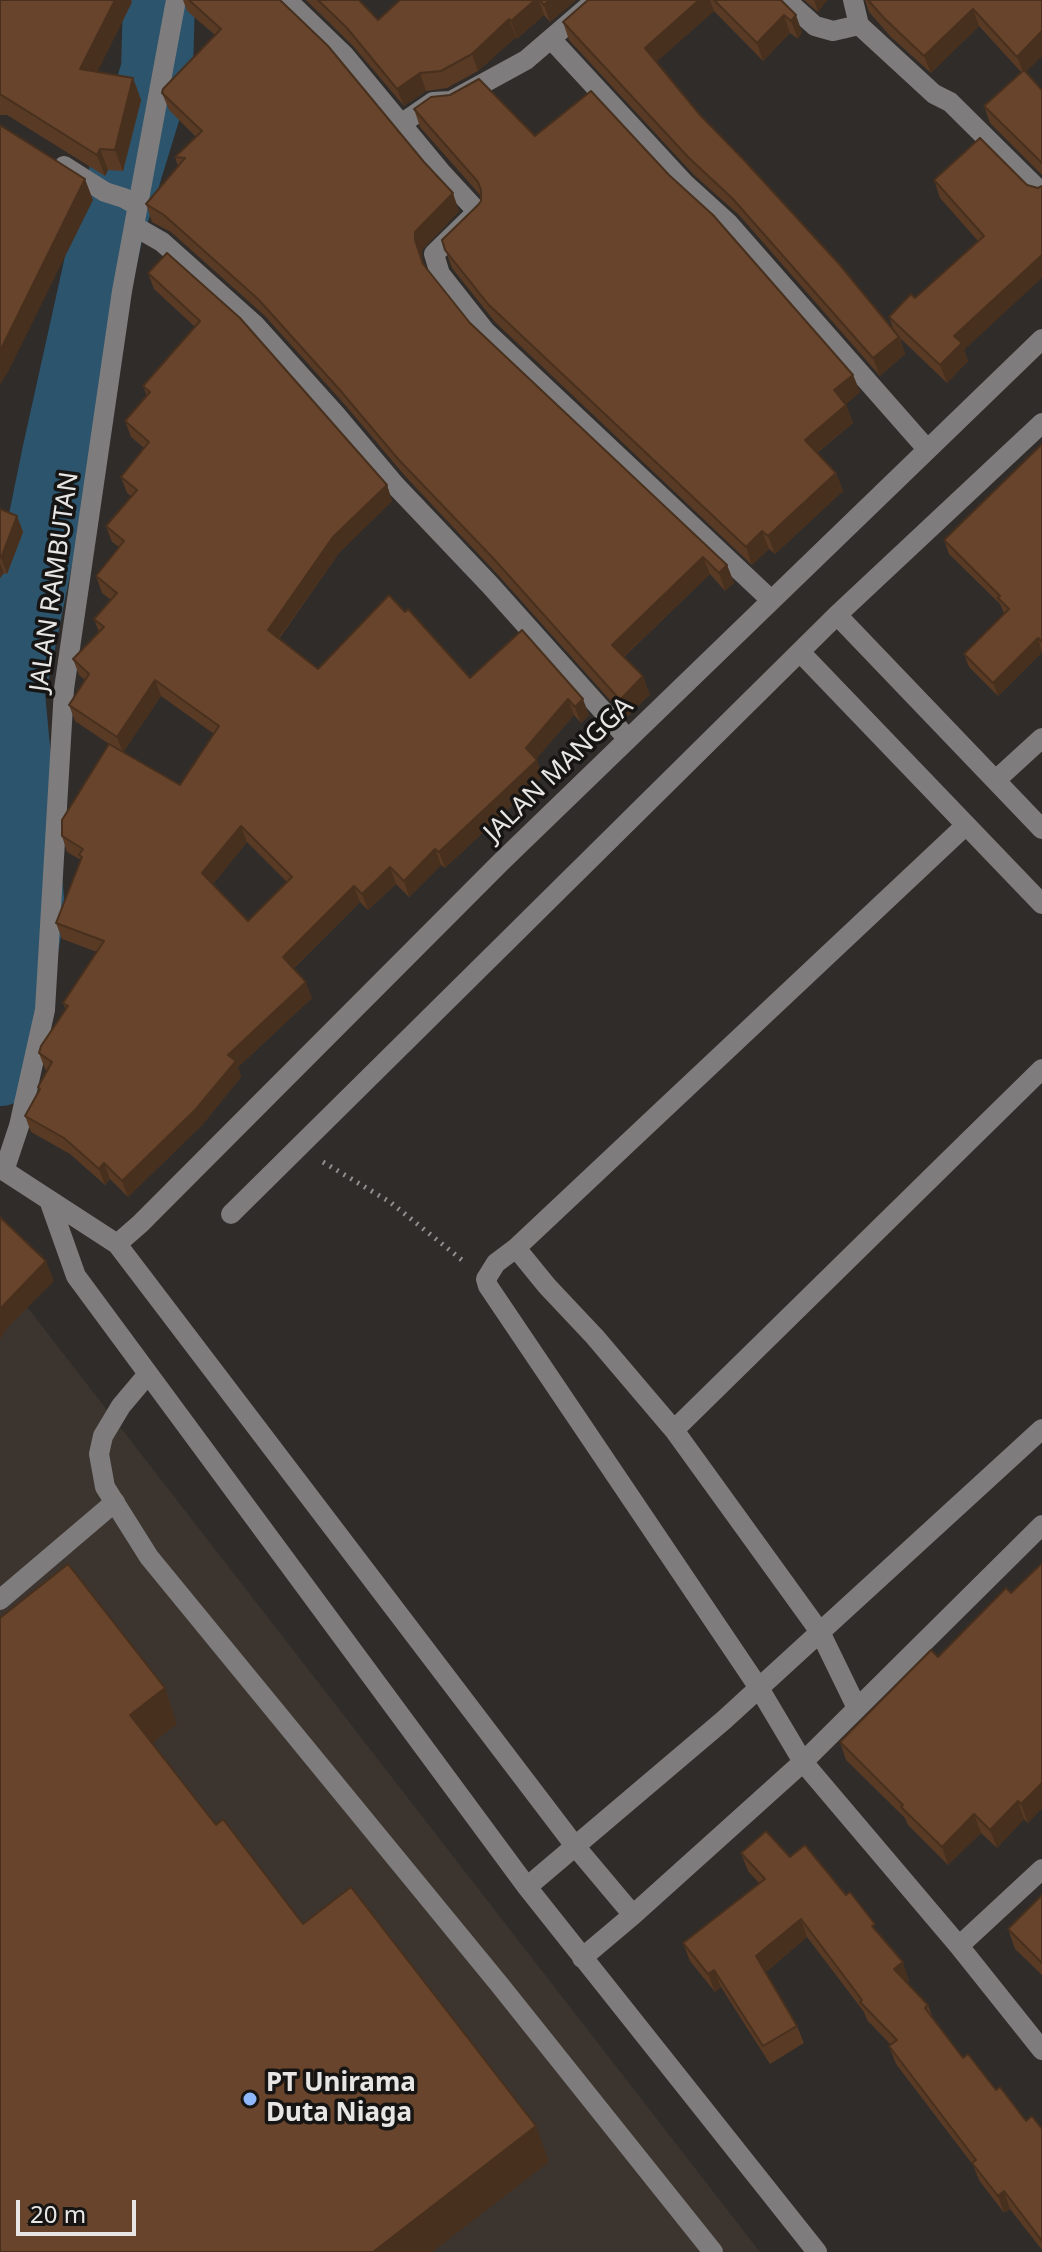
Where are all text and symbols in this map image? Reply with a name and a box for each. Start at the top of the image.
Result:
street label: JALAN RAMBUTAN [24,470,86,694]
street label: JALAN MANGGA [478,691,640,849]
place label: PT Unirama Duta Niaga [266,2068,416,2130]
marker: PT Unirama Duta Niaga [241,2090,259,2108]
scale bar [20,2184,140,2234]
text: 20 m [30,2197,86,2230]

